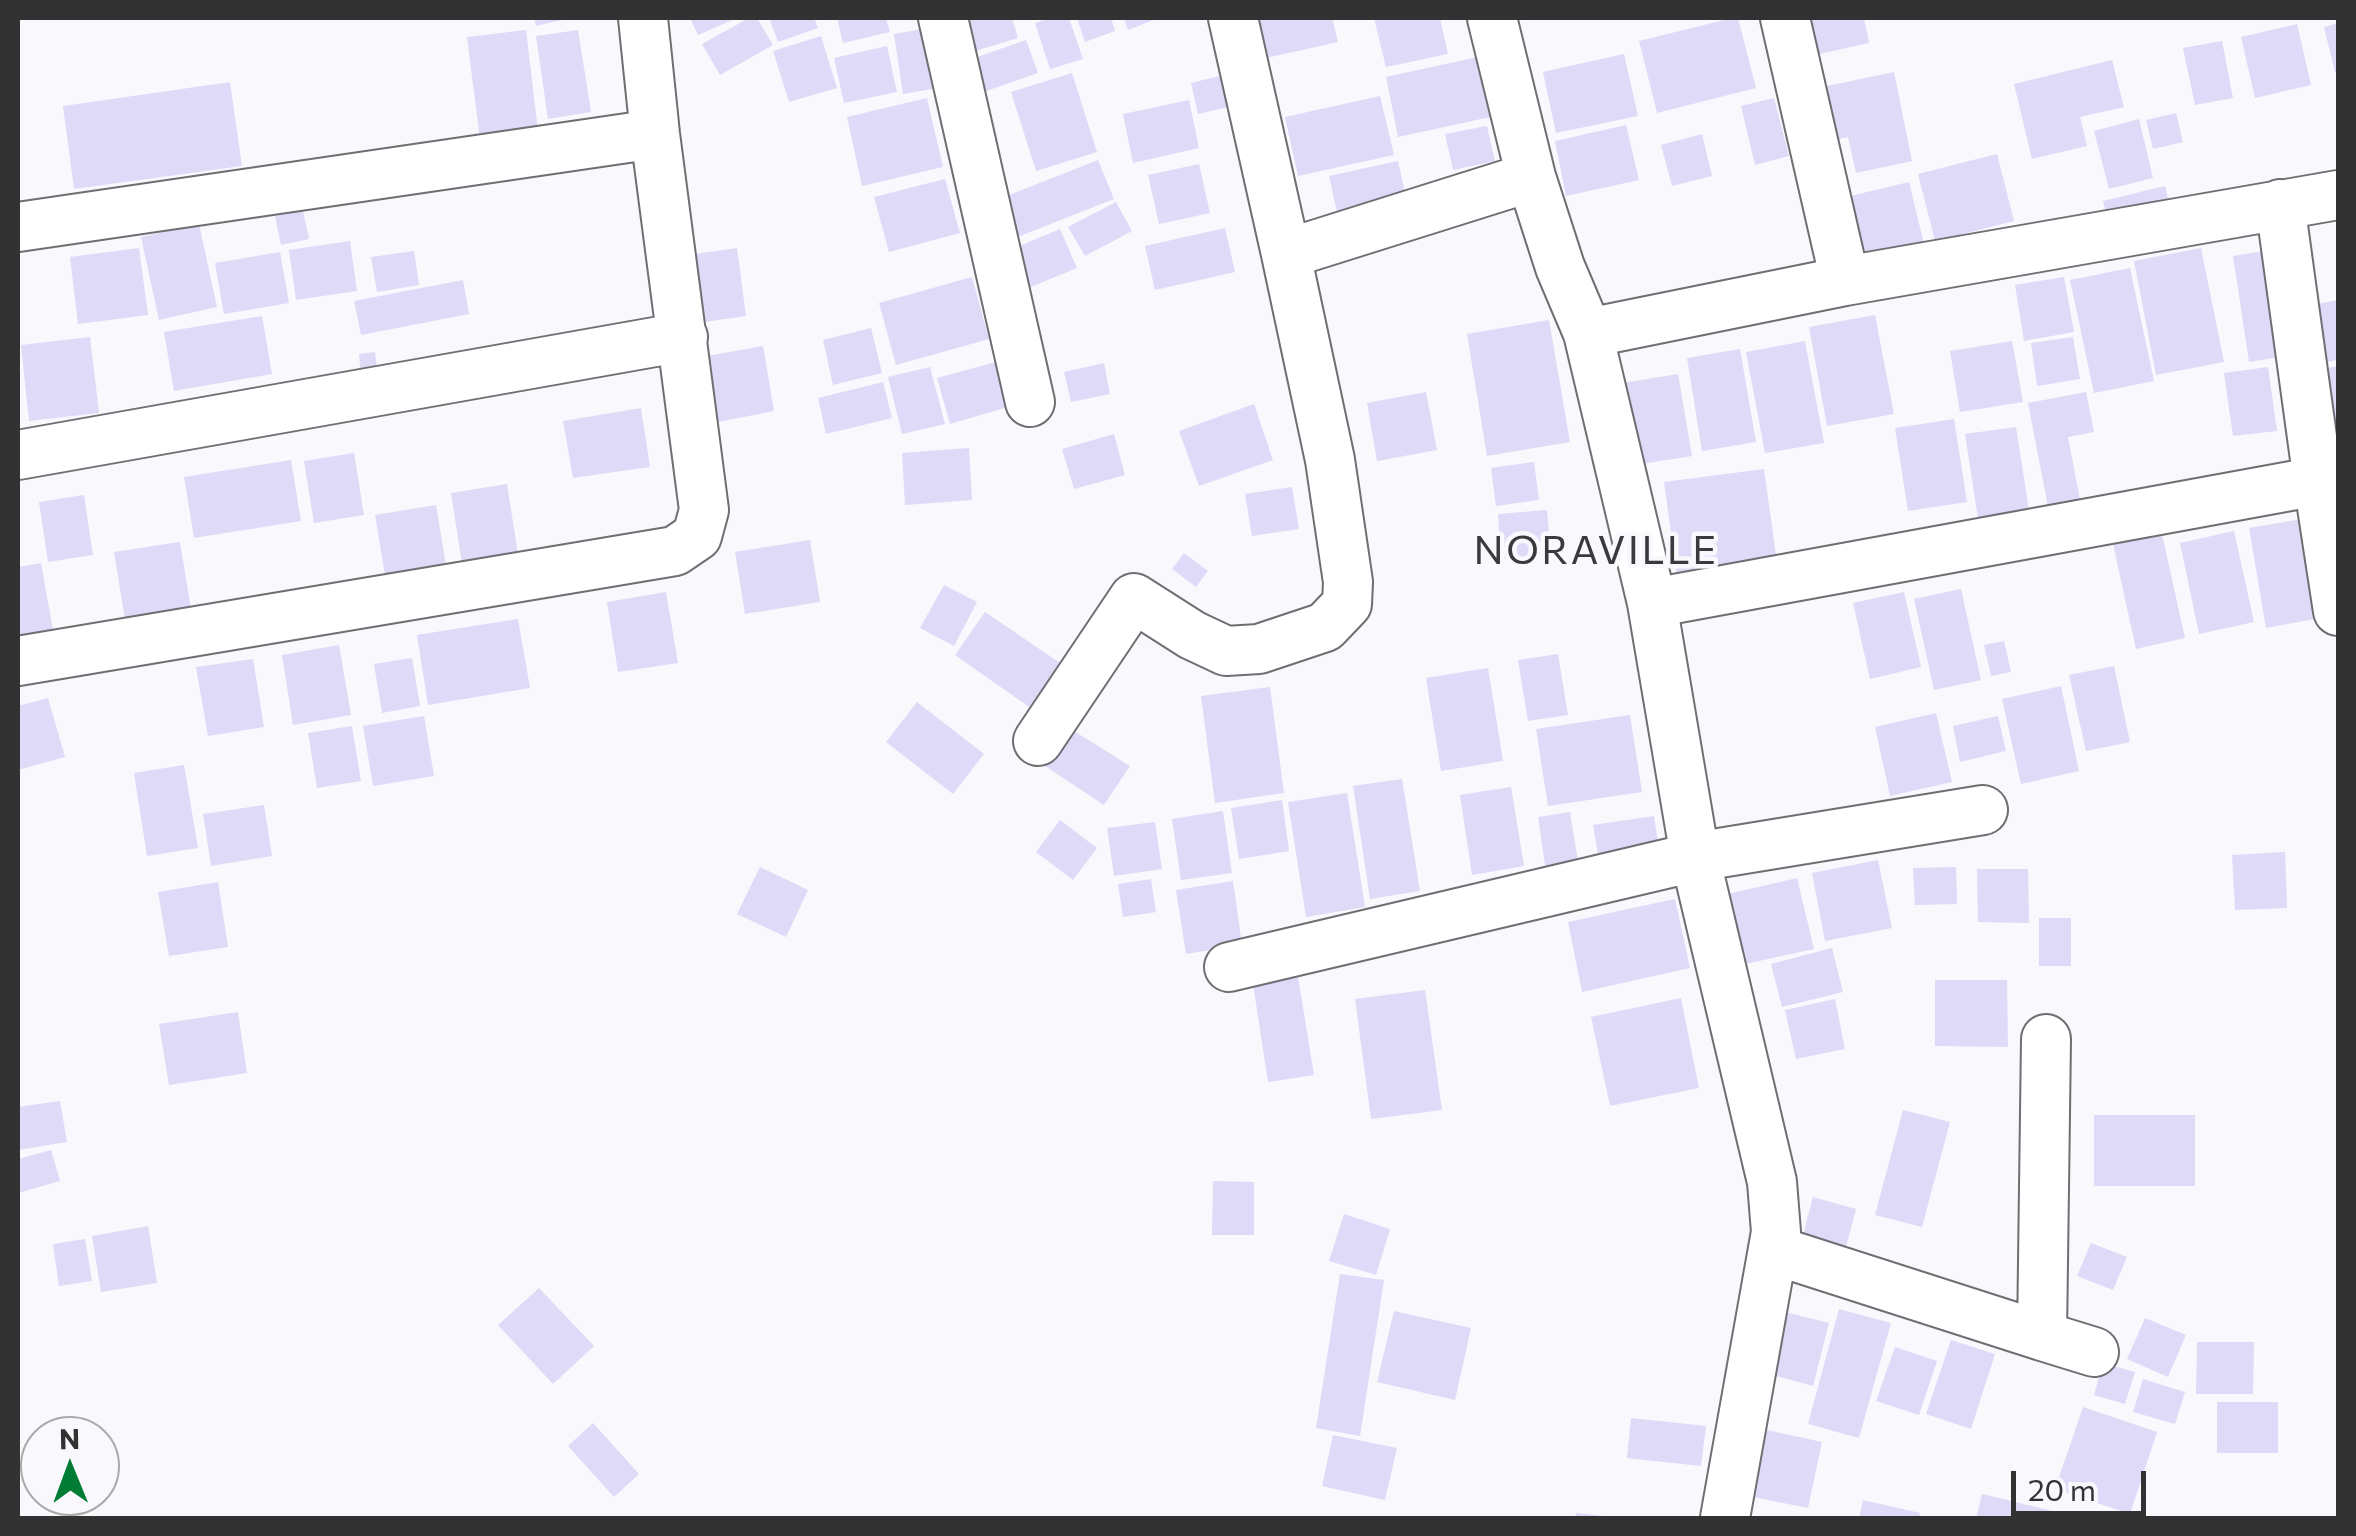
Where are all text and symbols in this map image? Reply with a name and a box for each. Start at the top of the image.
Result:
district label: NORAVILLE [1473,527,1719,575]
north arrow [20,1416,120,1516]
text: N [59,1421,80,1455]
scale bar [2016,1451,2151,1513]
text: 20 m [2028,1470,2096,1507]

